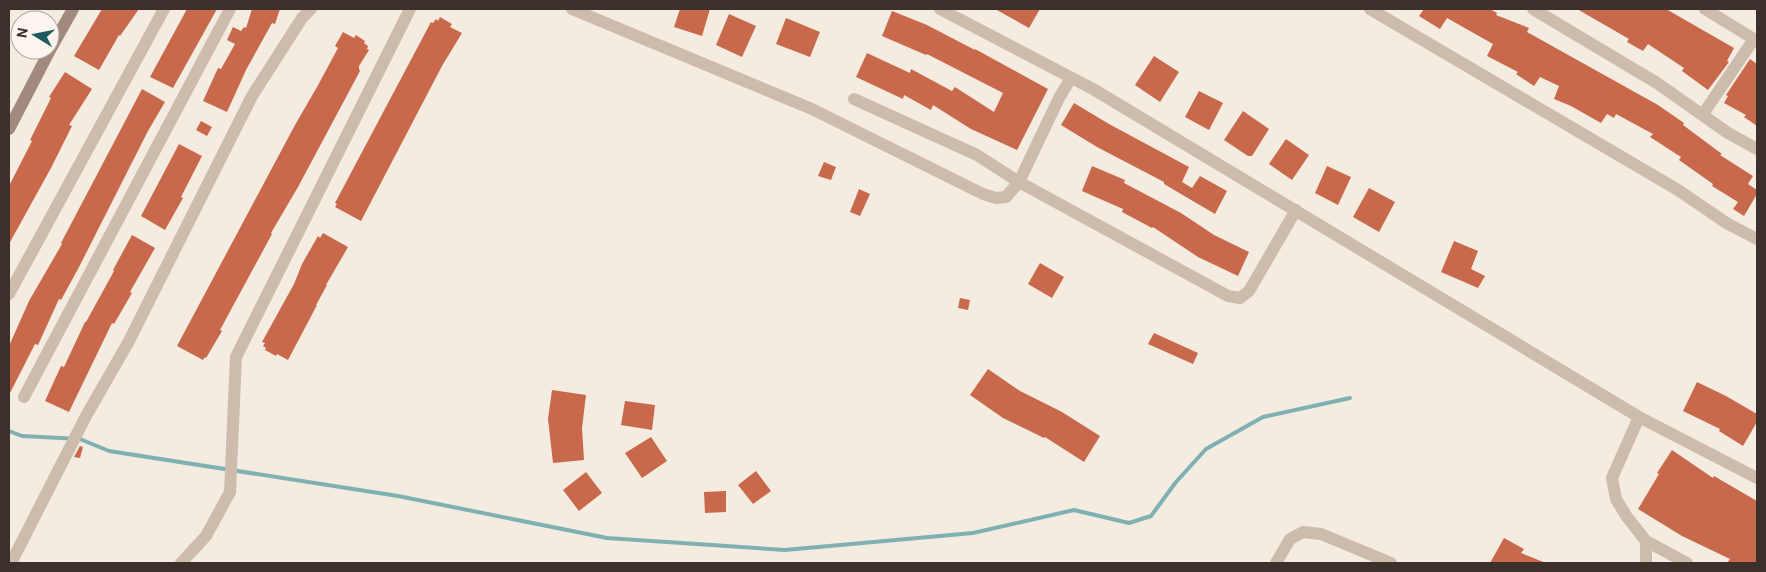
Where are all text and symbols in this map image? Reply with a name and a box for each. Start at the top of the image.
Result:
north arrow [10,10,60,60]
text: N [13,26,31,39]

